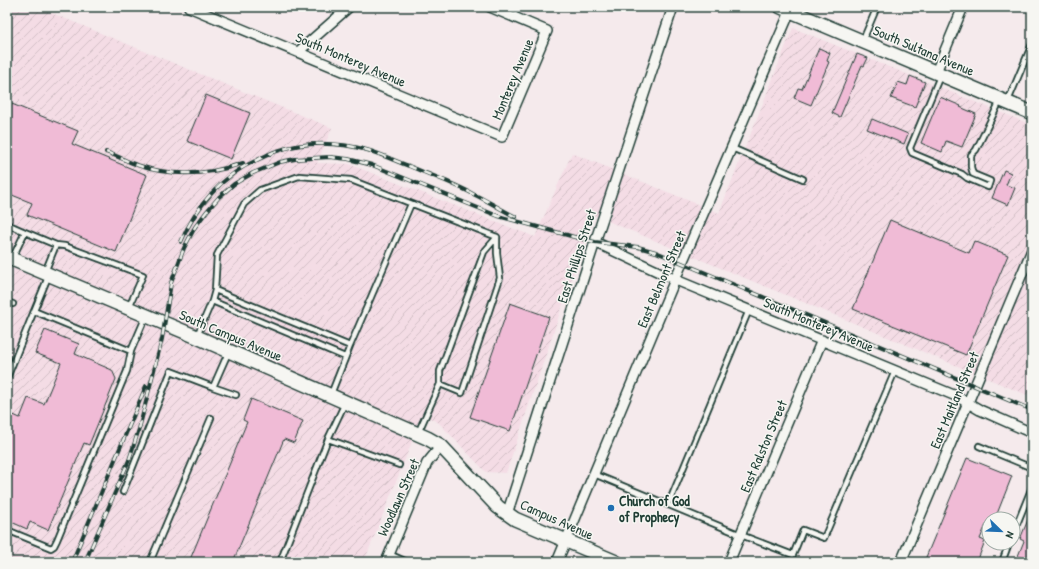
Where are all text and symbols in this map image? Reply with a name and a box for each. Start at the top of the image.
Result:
street label: South Sultana Avenue [870,20,978,80]
street label: South Monterey Avenue [293,27,409,92]
street label: Monterey Avenue [486,35,539,123]
street label: East Phillips Street [552,207,601,305]
street label: East Belmont Street [632,227,690,330]
street label: South Monterey Avenue [761,292,877,357]
street label: South Campus Avenue [176,305,286,366]
street label: East Maitland Street [925,348,983,451]
street label: East Ralston Street [735,397,791,495]
street label: Woodlawn Street [372,455,424,539]
place label: Church of God of Prophecy [619,491,690,528]
street label: Campus Avenue [517,494,597,545]
marker: Church of God of Prophecy [606,503,616,513]
north arrow [981,511,1021,551]
text: N [1003,529,1018,540]

